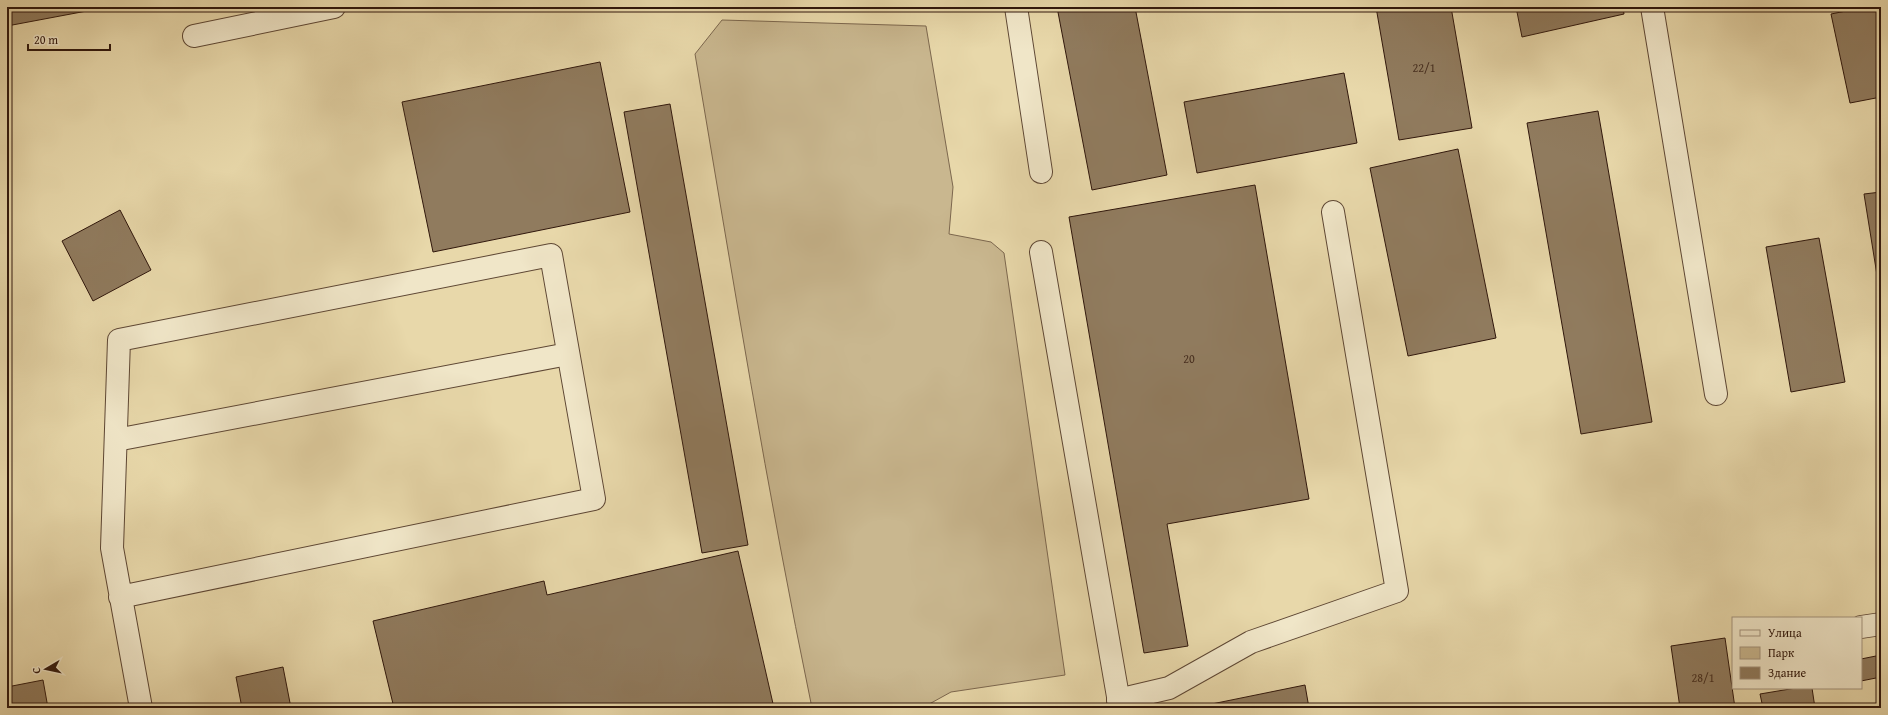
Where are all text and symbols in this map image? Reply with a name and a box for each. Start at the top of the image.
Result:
scale bar [28,26,110,52]
text: 20 m [34,31,58,48]
house number: 22/1 [1413,59,1436,76]
house number: 20 [1183,350,1195,367]
legend [1732,617,1862,689]
text: Улица [1768,624,1802,641]
text: Парк [1768,644,1795,661]
north arrow [26,649,66,689]
text: Здание [1768,664,1807,681]
text: С [28,666,45,675]
house number: 28/1 [1692,669,1715,686]

